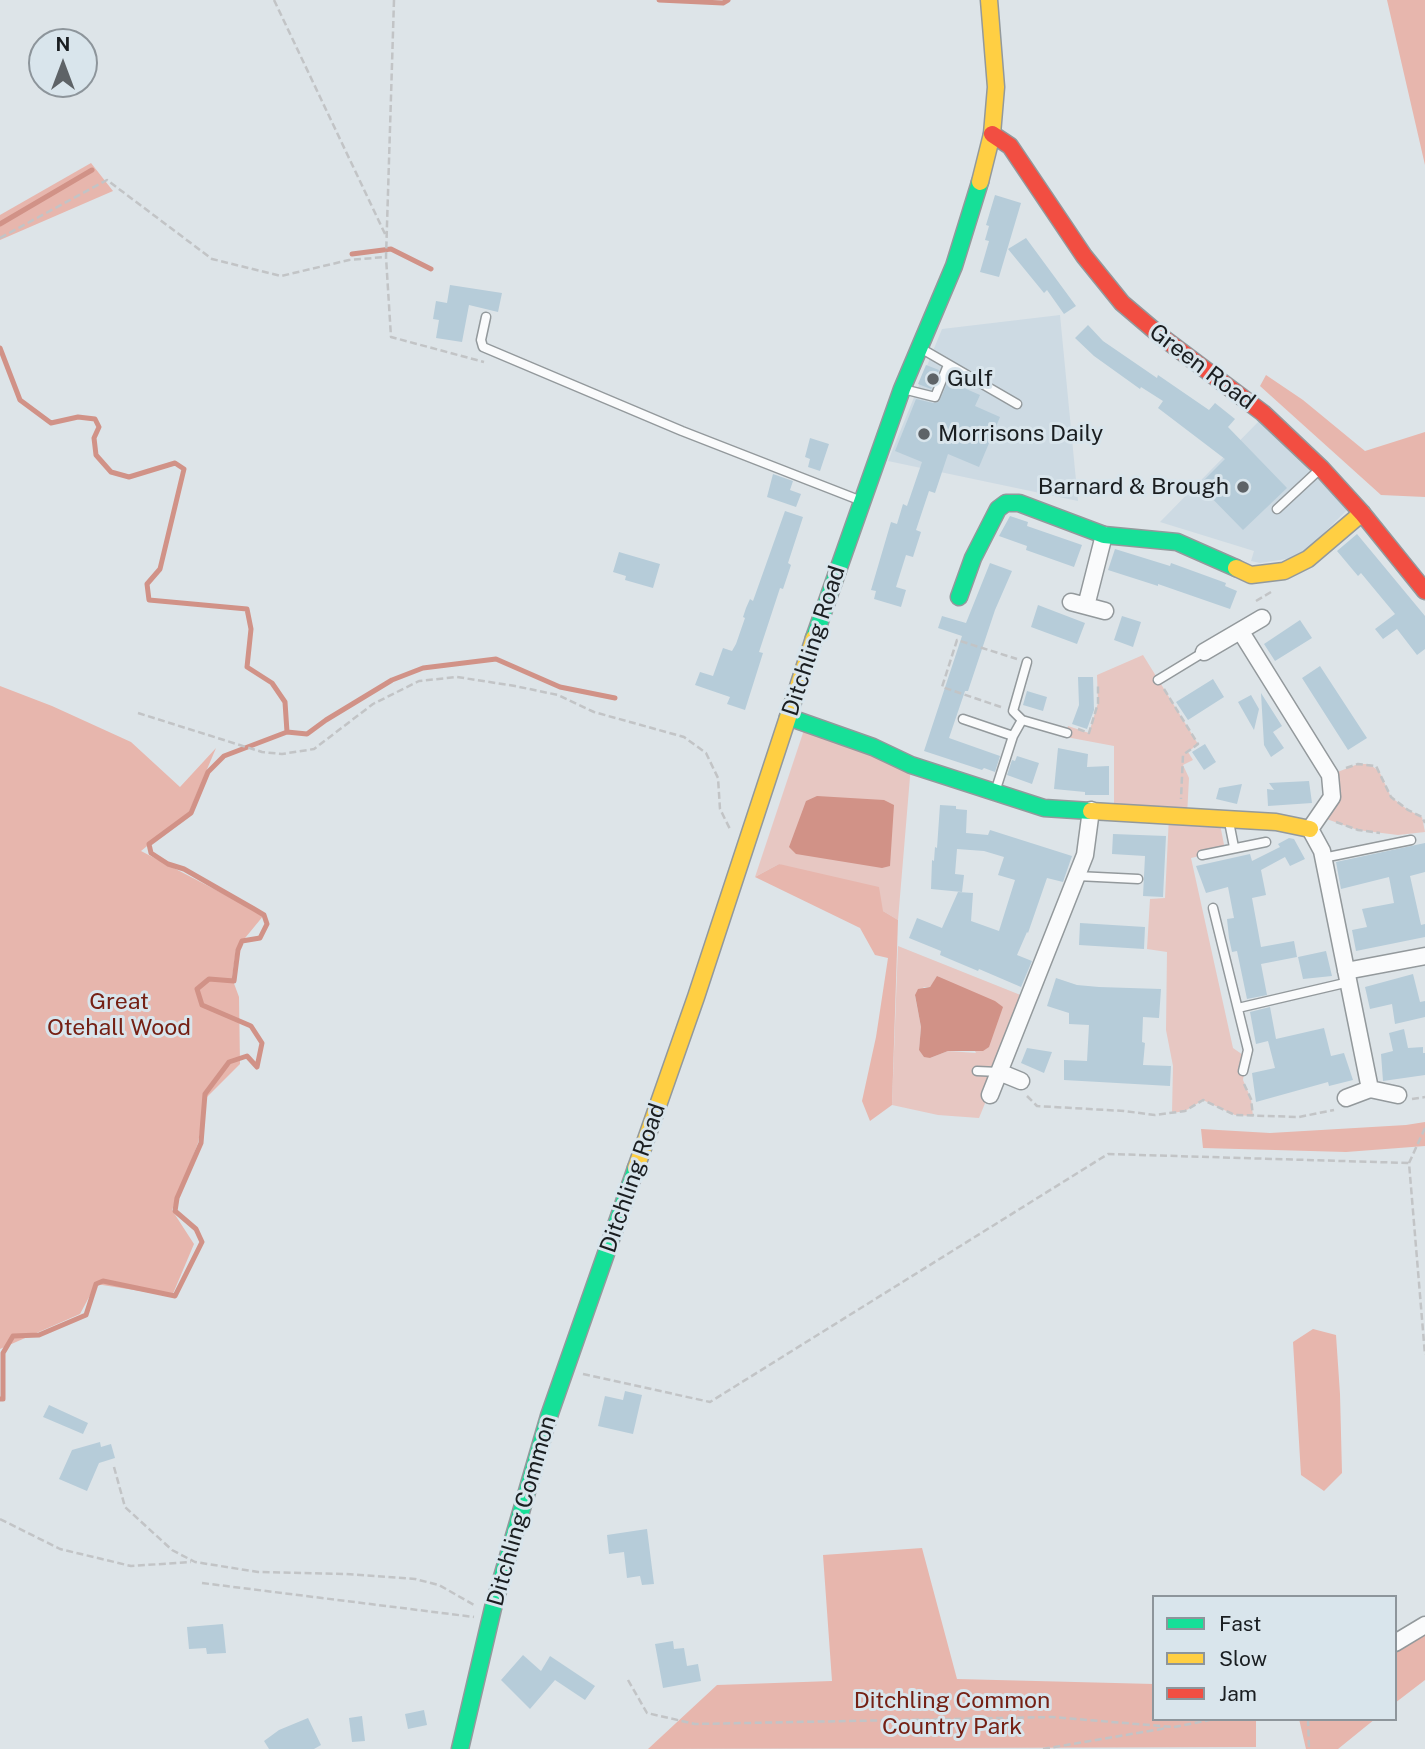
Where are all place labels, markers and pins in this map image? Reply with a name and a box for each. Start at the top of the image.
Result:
place label: Gulf [947,365,993,393]
marker: Gulf [925,371,941,387]
place label: Morrisons Daily [938,420,1103,448]
marker: Morrisons Daily [916,426,932,442]
place label: Barnard & Brough [1038,473,1229,501]
marker: Barnard & Brough [1235,479,1251,495]

